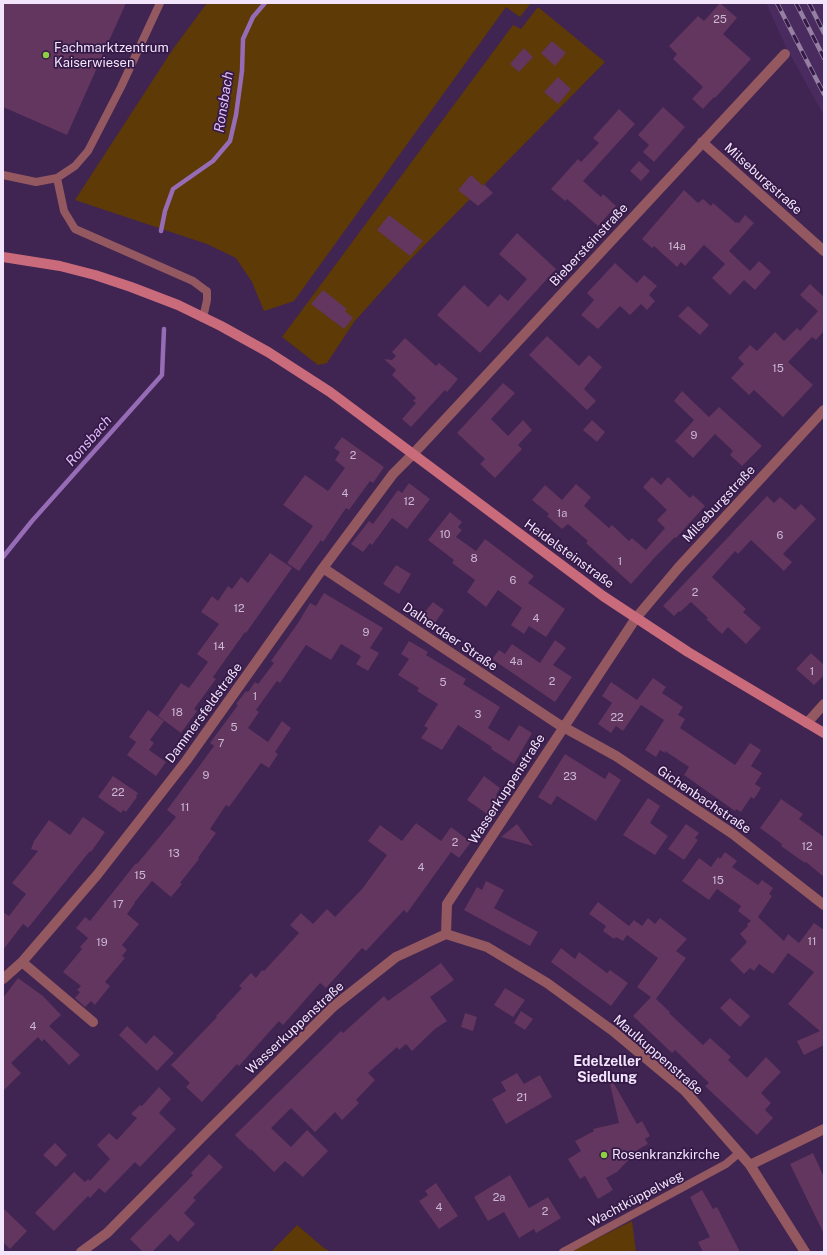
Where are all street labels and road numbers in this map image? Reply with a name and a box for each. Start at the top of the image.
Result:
street label: Milseburgstraße [721,140,805,218]
street label: Biebersteinstraße [547,200,631,290]
street label: Milseburgstraße [679,462,759,546]
street label: Heidelsteinstraße [521,516,617,592]
street label: Dalherdaer Straße [400,599,500,675]
street label: Dammersfeldstraße [162,660,246,766]
street label: Wasserkuppenstraße [466,731,548,847]
street label: Gichenbachstraße [654,763,754,837]
street label: Wasserkuppenstraße [243,979,347,1077]
street label: Maulkuppenstraße [610,1012,706,1098]
street label: Wachtküppelweg [586,1167,686,1231]

